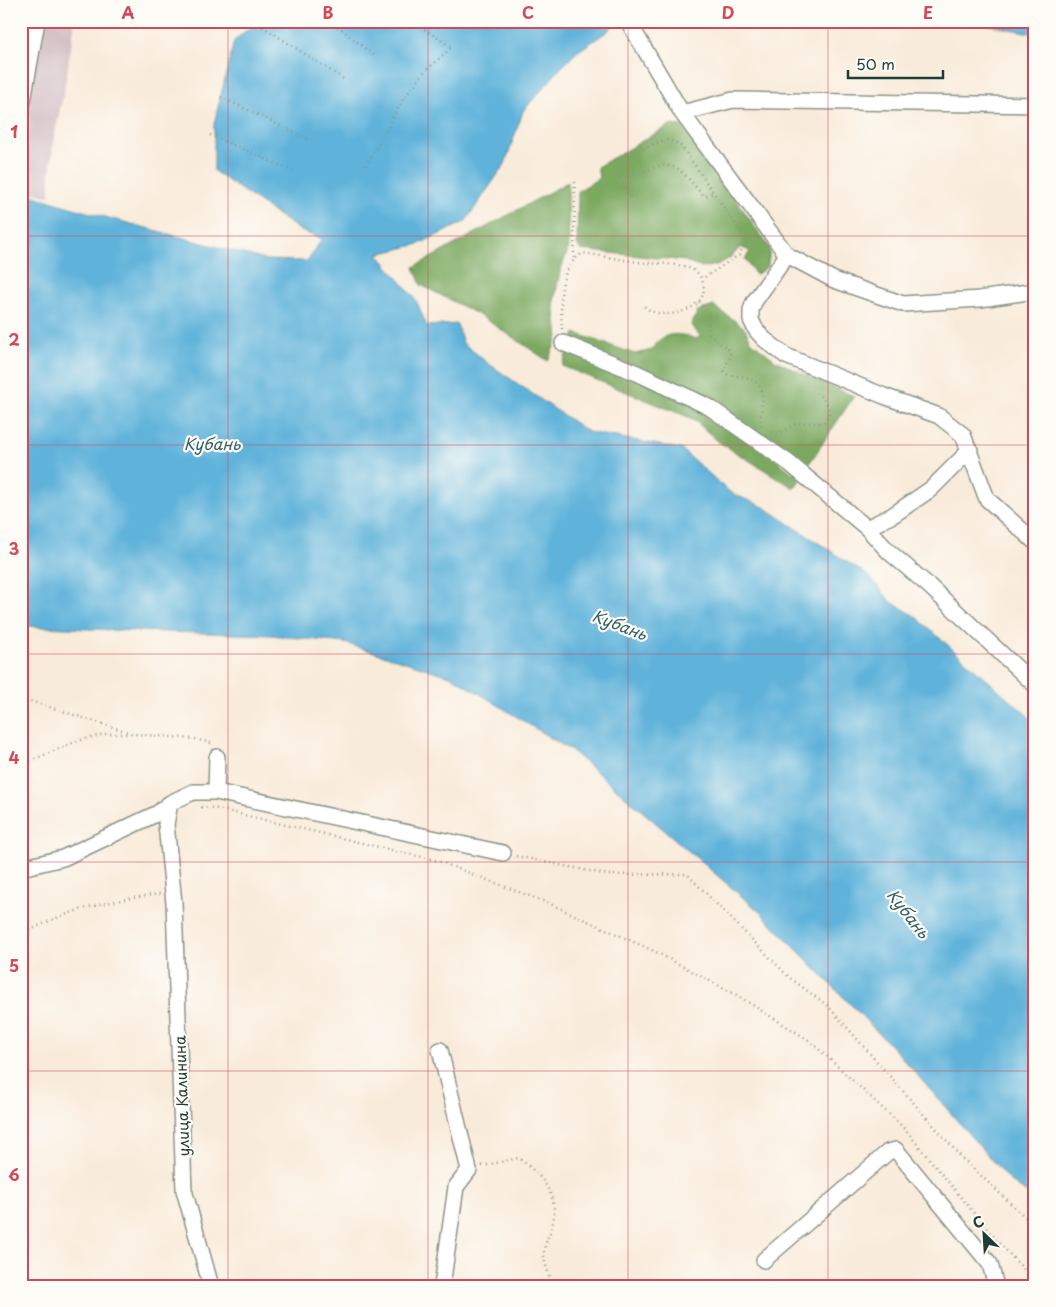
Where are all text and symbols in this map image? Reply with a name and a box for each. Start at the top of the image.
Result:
text: A [122,0,135,24]
text: B [323,0,334,24]
text: C [522,0,534,24]
text: D [722,0,734,24]
text: E [923,0,933,24]
scale bar [848,48,944,80]
text: 50 m [856,52,895,75]
text: 1 [10,119,18,143]
text: 2 [8,327,20,351]
water label: Кубань [184,431,241,455]
text: 3 [9,536,19,560]
water label: Кубань [589,603,652,646]
text: 4 [9,745,20,769]
water label: Кубань [882,883,936,943]
text: 5 [9,953,19,977]
street label: улица Калинина [167,1034,195,1157]
text: 6 [8,1162,20,1186]
north arrow [958,1210,1008,1260]
text: С [969,1210,988,1234]

